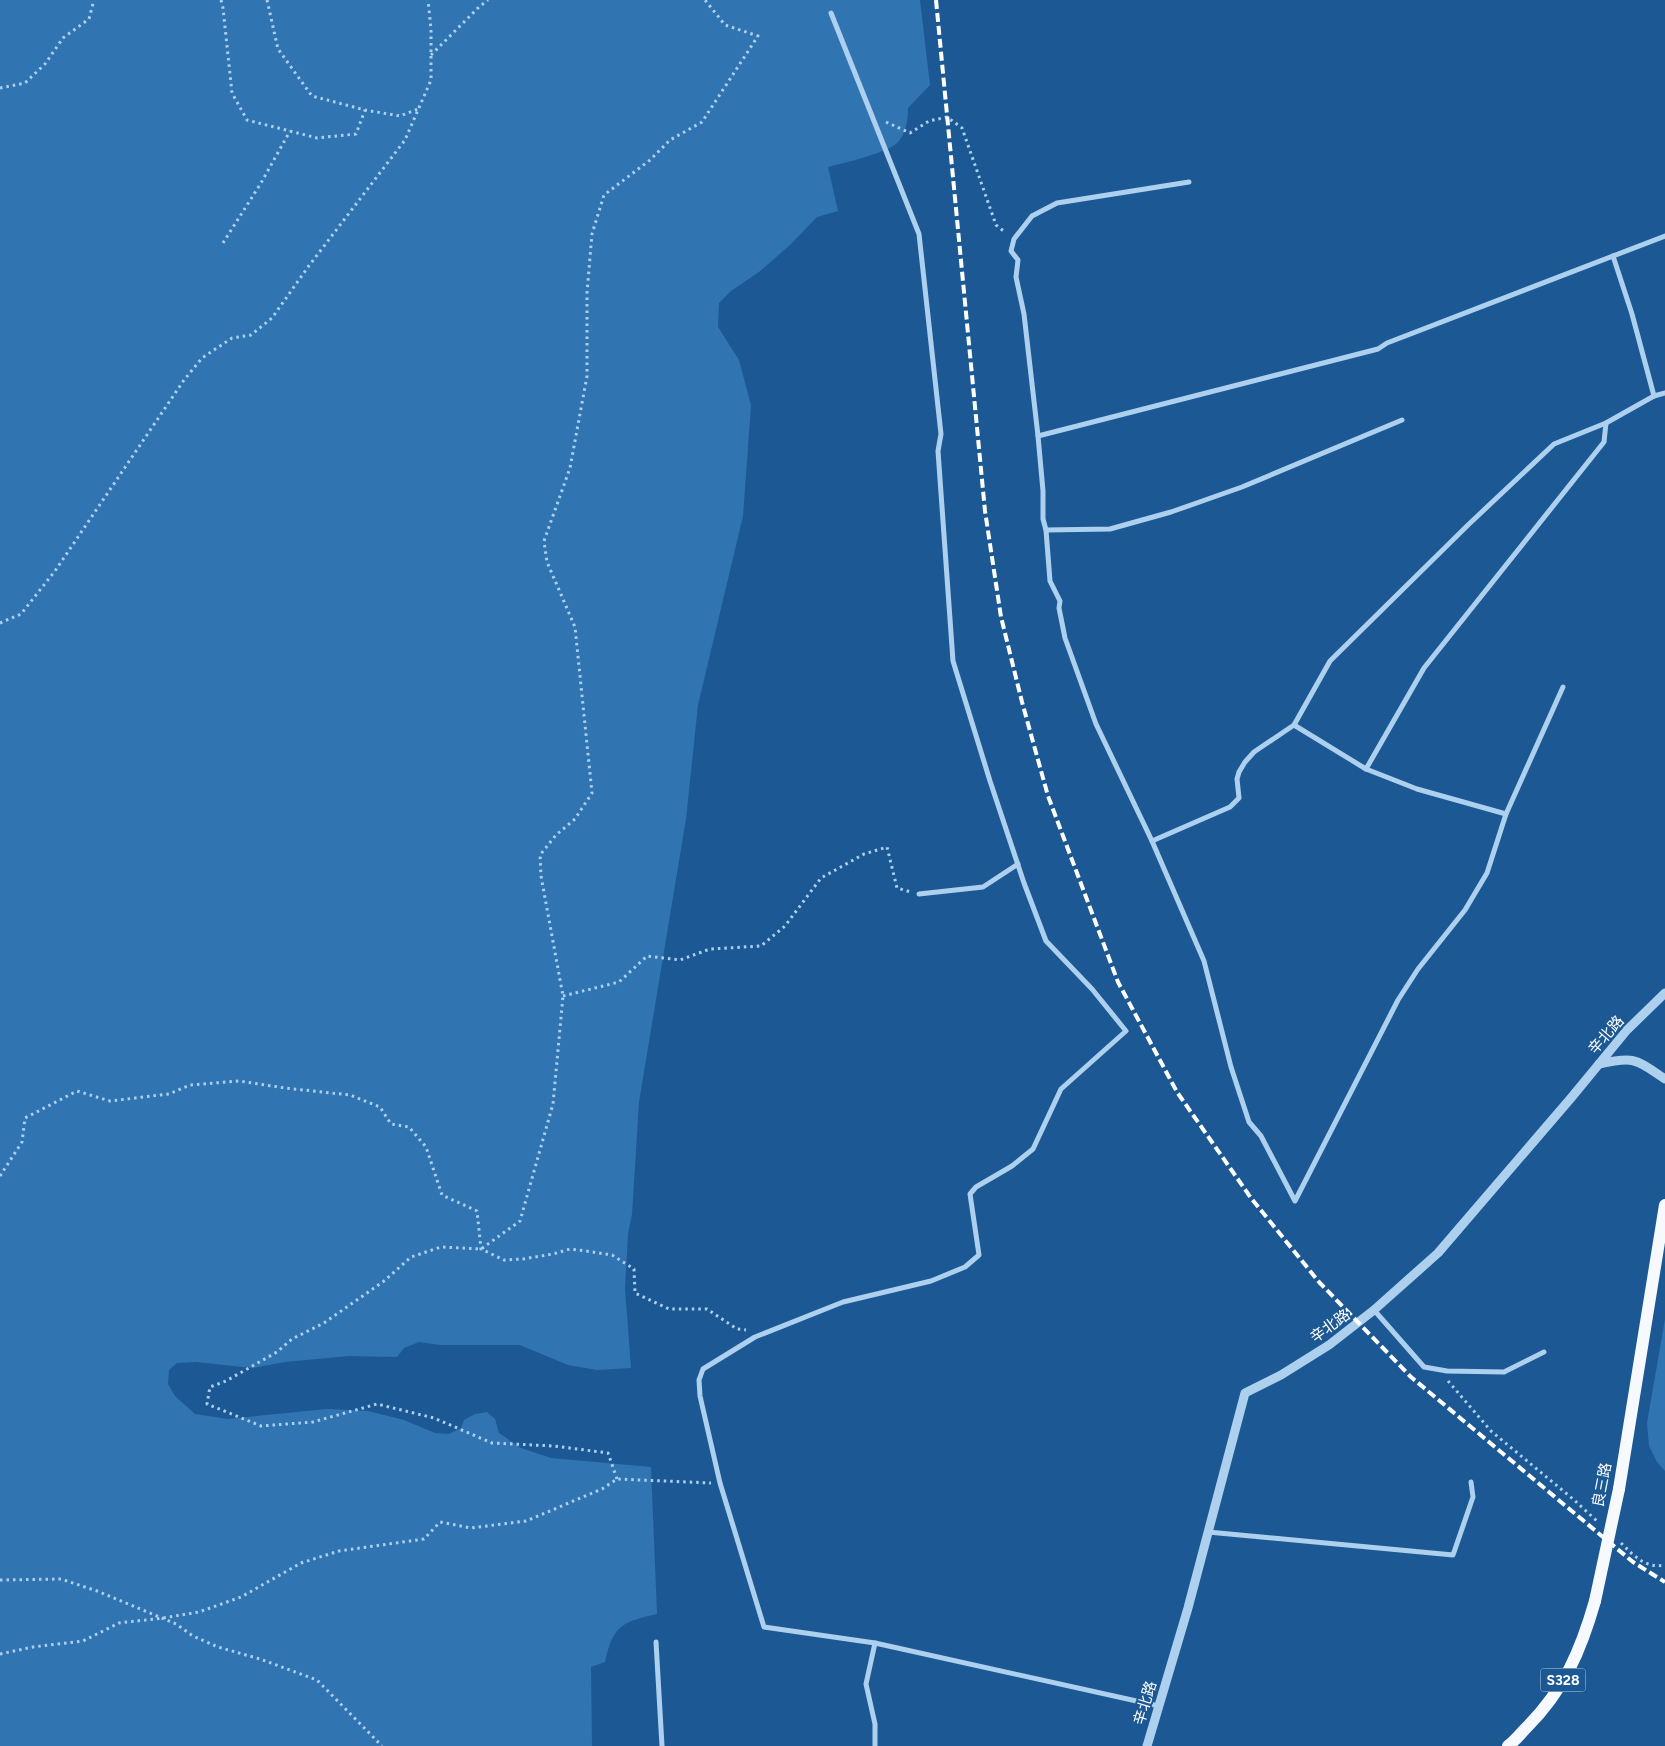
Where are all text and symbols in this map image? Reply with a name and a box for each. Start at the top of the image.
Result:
street label: 辛北路 [1584,1012,1628,1058]
street label: 辛北路 [1307,1305,1353,1347]
street label: 良三路 [1589,1461,1615,1509]
road number: S328 [1540,1668,1586,1692]
street label: 辛北路 [1130,1679,1160,1727]

